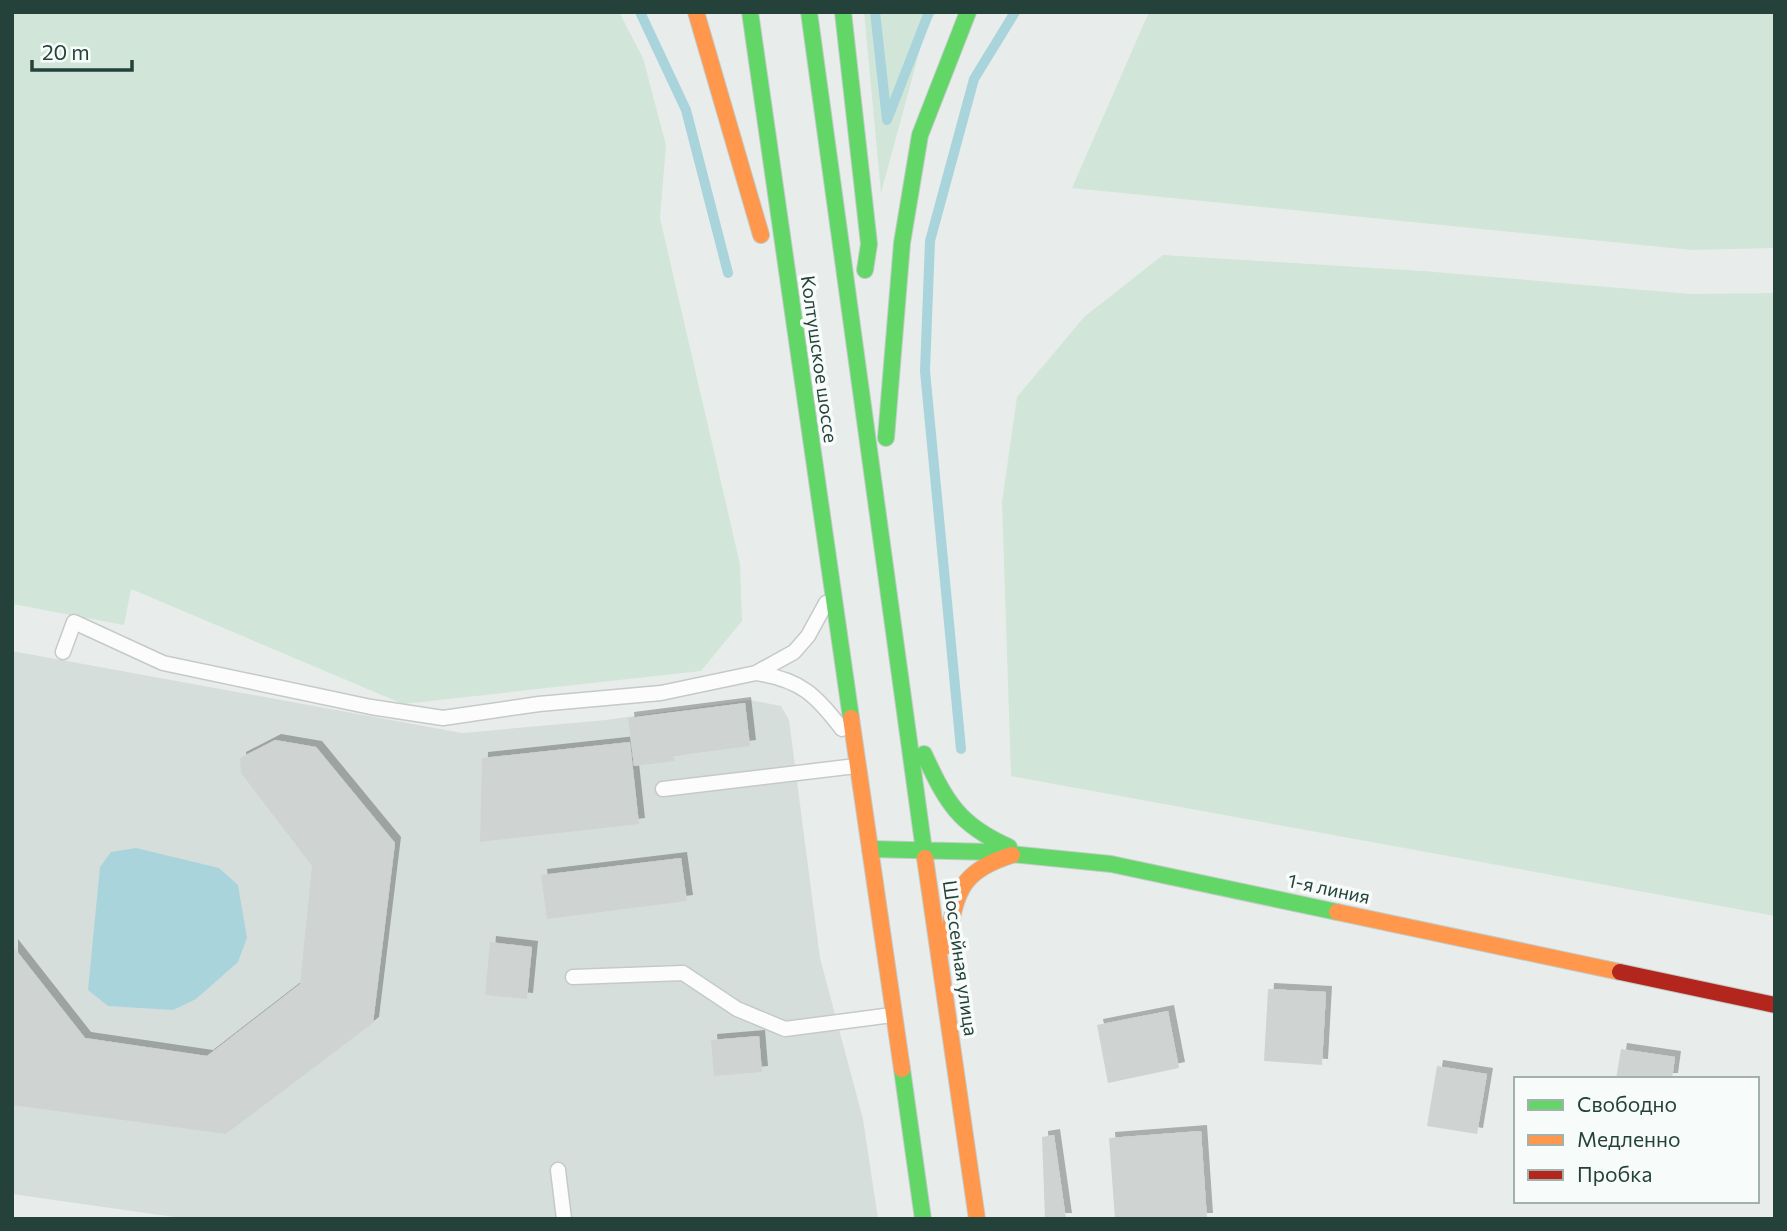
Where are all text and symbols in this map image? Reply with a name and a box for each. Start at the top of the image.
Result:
scale bar [32,28,131,72]
text: 20 m [42,39,90,64]
street label: Колтушское шоссе [797,274,843,444]
street label: 1-я линия [1286,868,1372,908]
street label: Шоссейная улица [939,879,983,1037]
legend [1514,1077,1759,1203]
text: Свободно [1577,1091,1677,1116]
text: Медленно [1577,1126,1681,1151]
text: Пробка [1577,1161,1652,1186]

